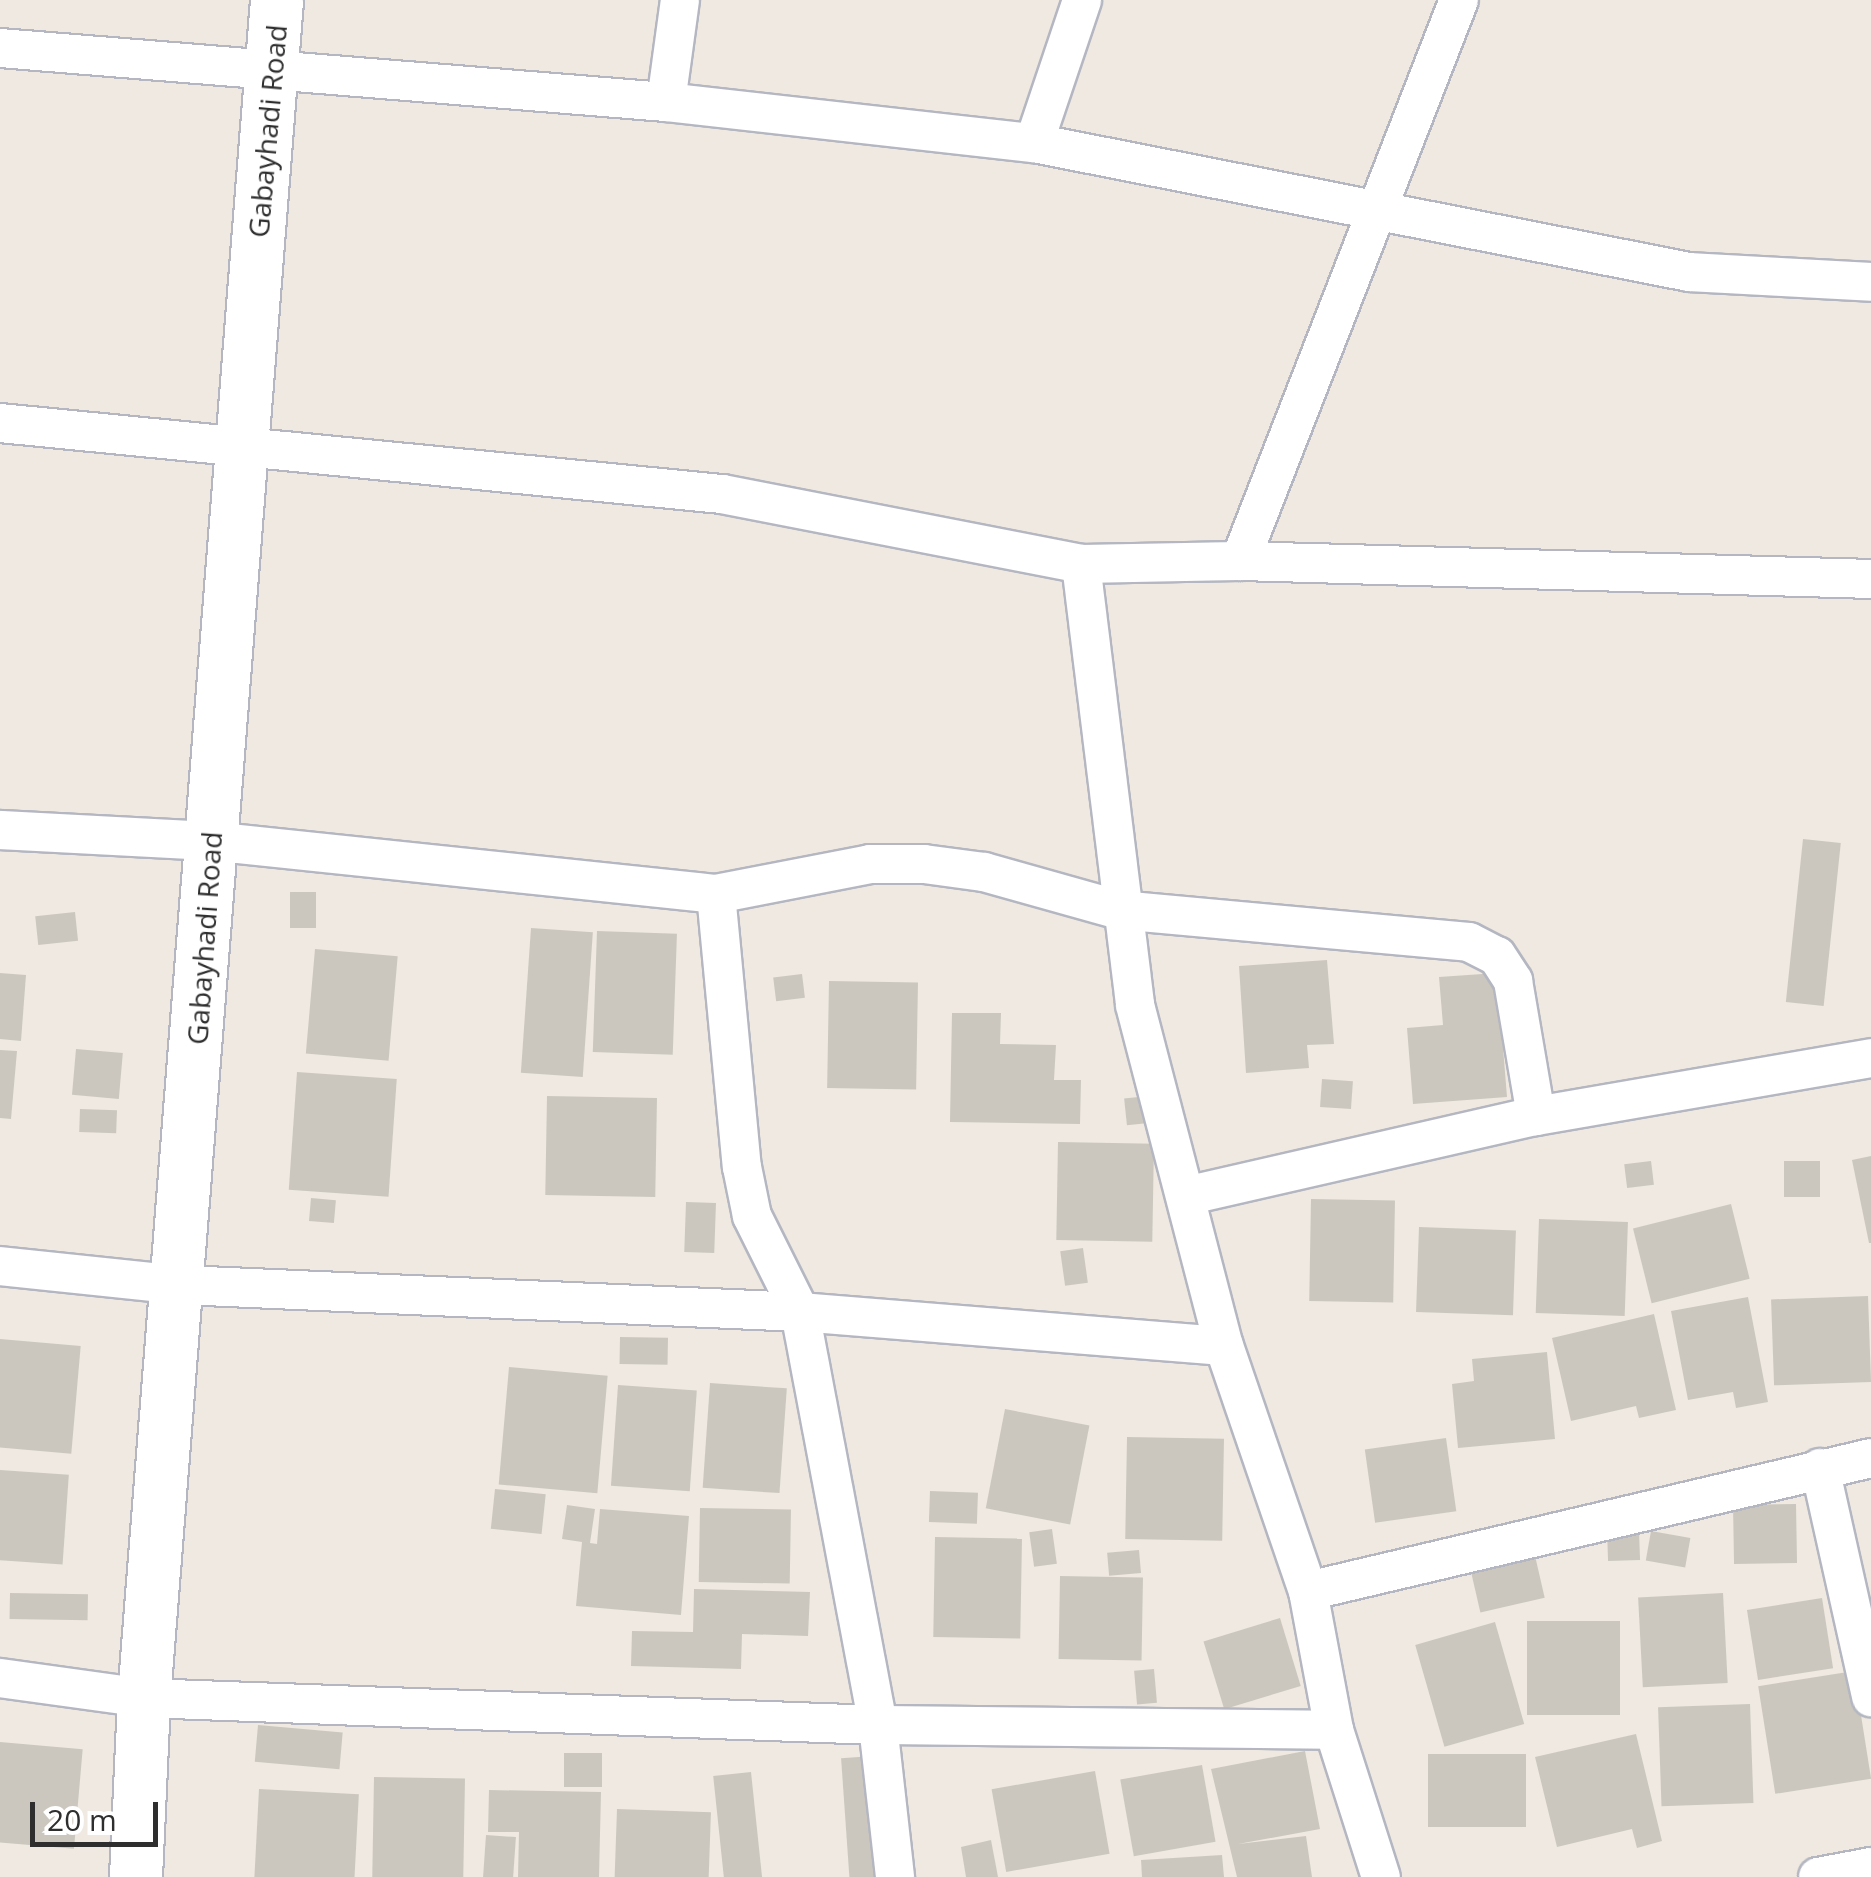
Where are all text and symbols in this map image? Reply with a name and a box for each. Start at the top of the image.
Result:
street label: Gabayhadi Road [241,23,293,239]
street label: Gabayhadi Road [180,830,228,1046]
scale bar [35,1782,162,1844]
text: 20 m [47,1799,117,1840]

